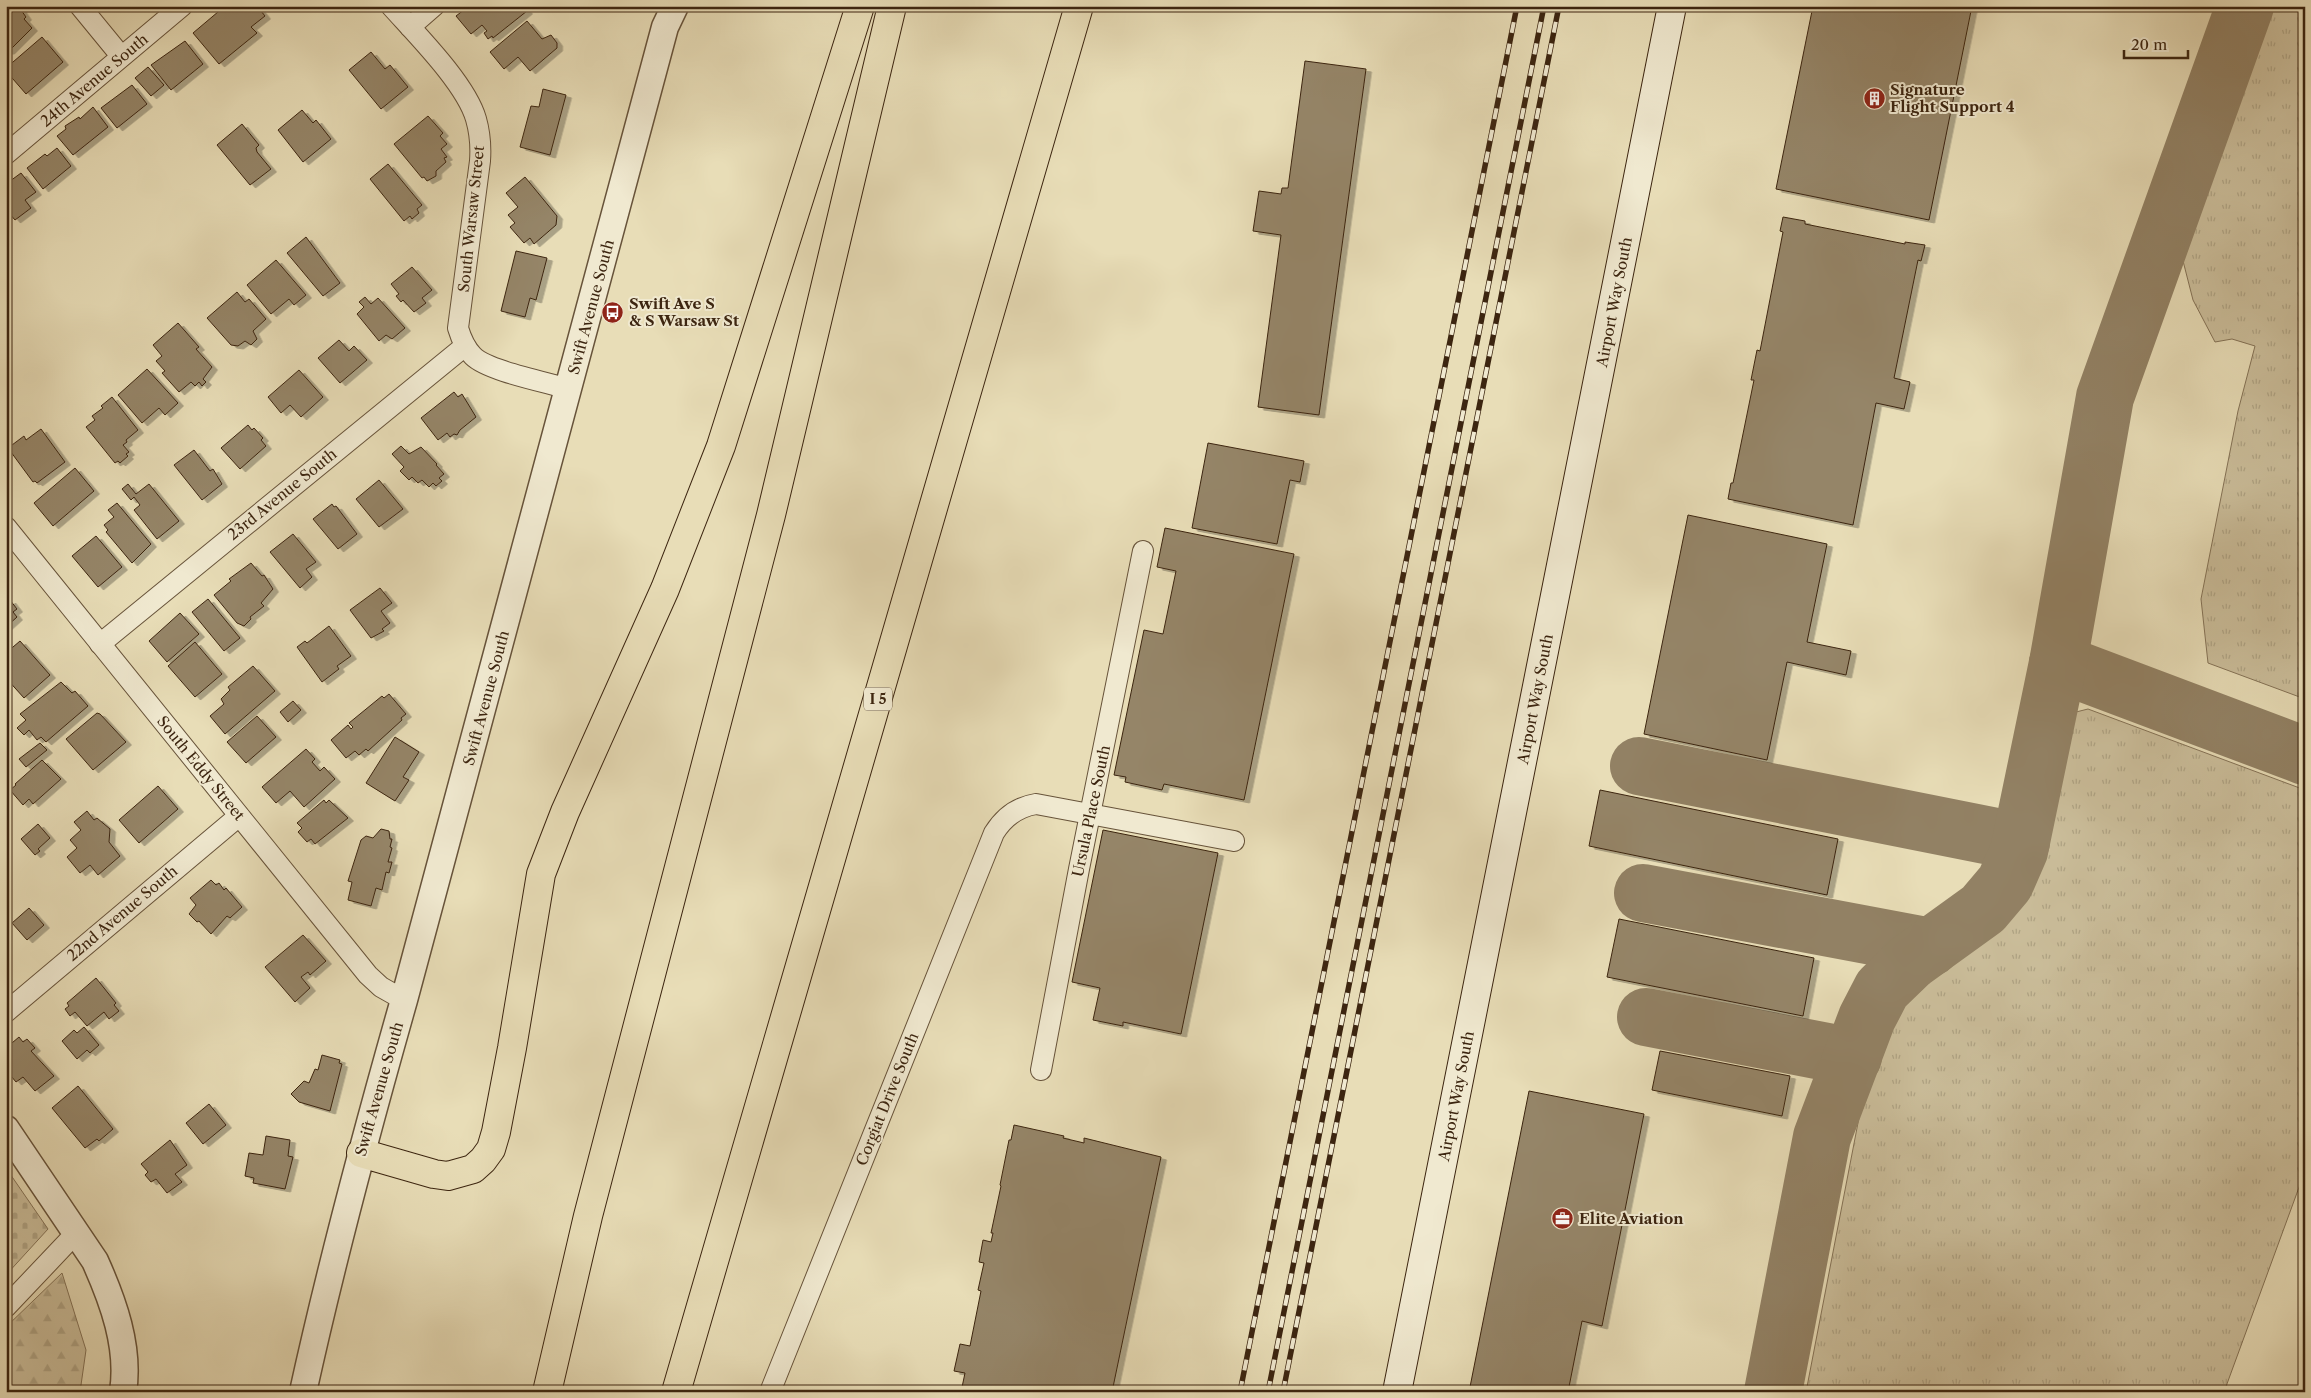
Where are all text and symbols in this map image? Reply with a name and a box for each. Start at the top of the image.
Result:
scale bar [2124,28,2187,60]
street label: 24th Avenue South [36,29,152,131]
text: 20 m [2131,35,2167,54]
place label: Signature Flight Support 4 [1890,80,2015,116]
building icon: Signature Flight Support 4 [1862,86,1886,110]
street label: South Warsaw Street [454,144,488,293]
street label: Airport Way South [1592,235,1636,370]
street label: Swift Avenue South [564,237,618,377]
place label: Swift Ave S & S Warsaw St [629,294,739,330]
bus stop icon: Swift Ave S & S Warsaw St [601,300,625,324]
street label: 23rd Avenue South [224,444,341,544]
street label: Swift Avenue South [459,628,513,768]
street label: Airport Way South [1513,632,1557,767]
road number: I 5 [864,688,892,711]
street label: South Eddy Street [153,712,249,825]
street label: Ursula Place South [1068,743,1114,879]
street label: 22nd Avenue South [63,861,182,965]
street label: Swift Avenue South [351,1019,407,1158]
street label: Corgiat Drive South [852,1029,923,1168]
street label: Airport Way South [1434,1029,1478,1164]
office icon: Elite Aviation [1551,1206,1575,1230]
place label: Elite Aviation [1579,1209,1684,1228]

